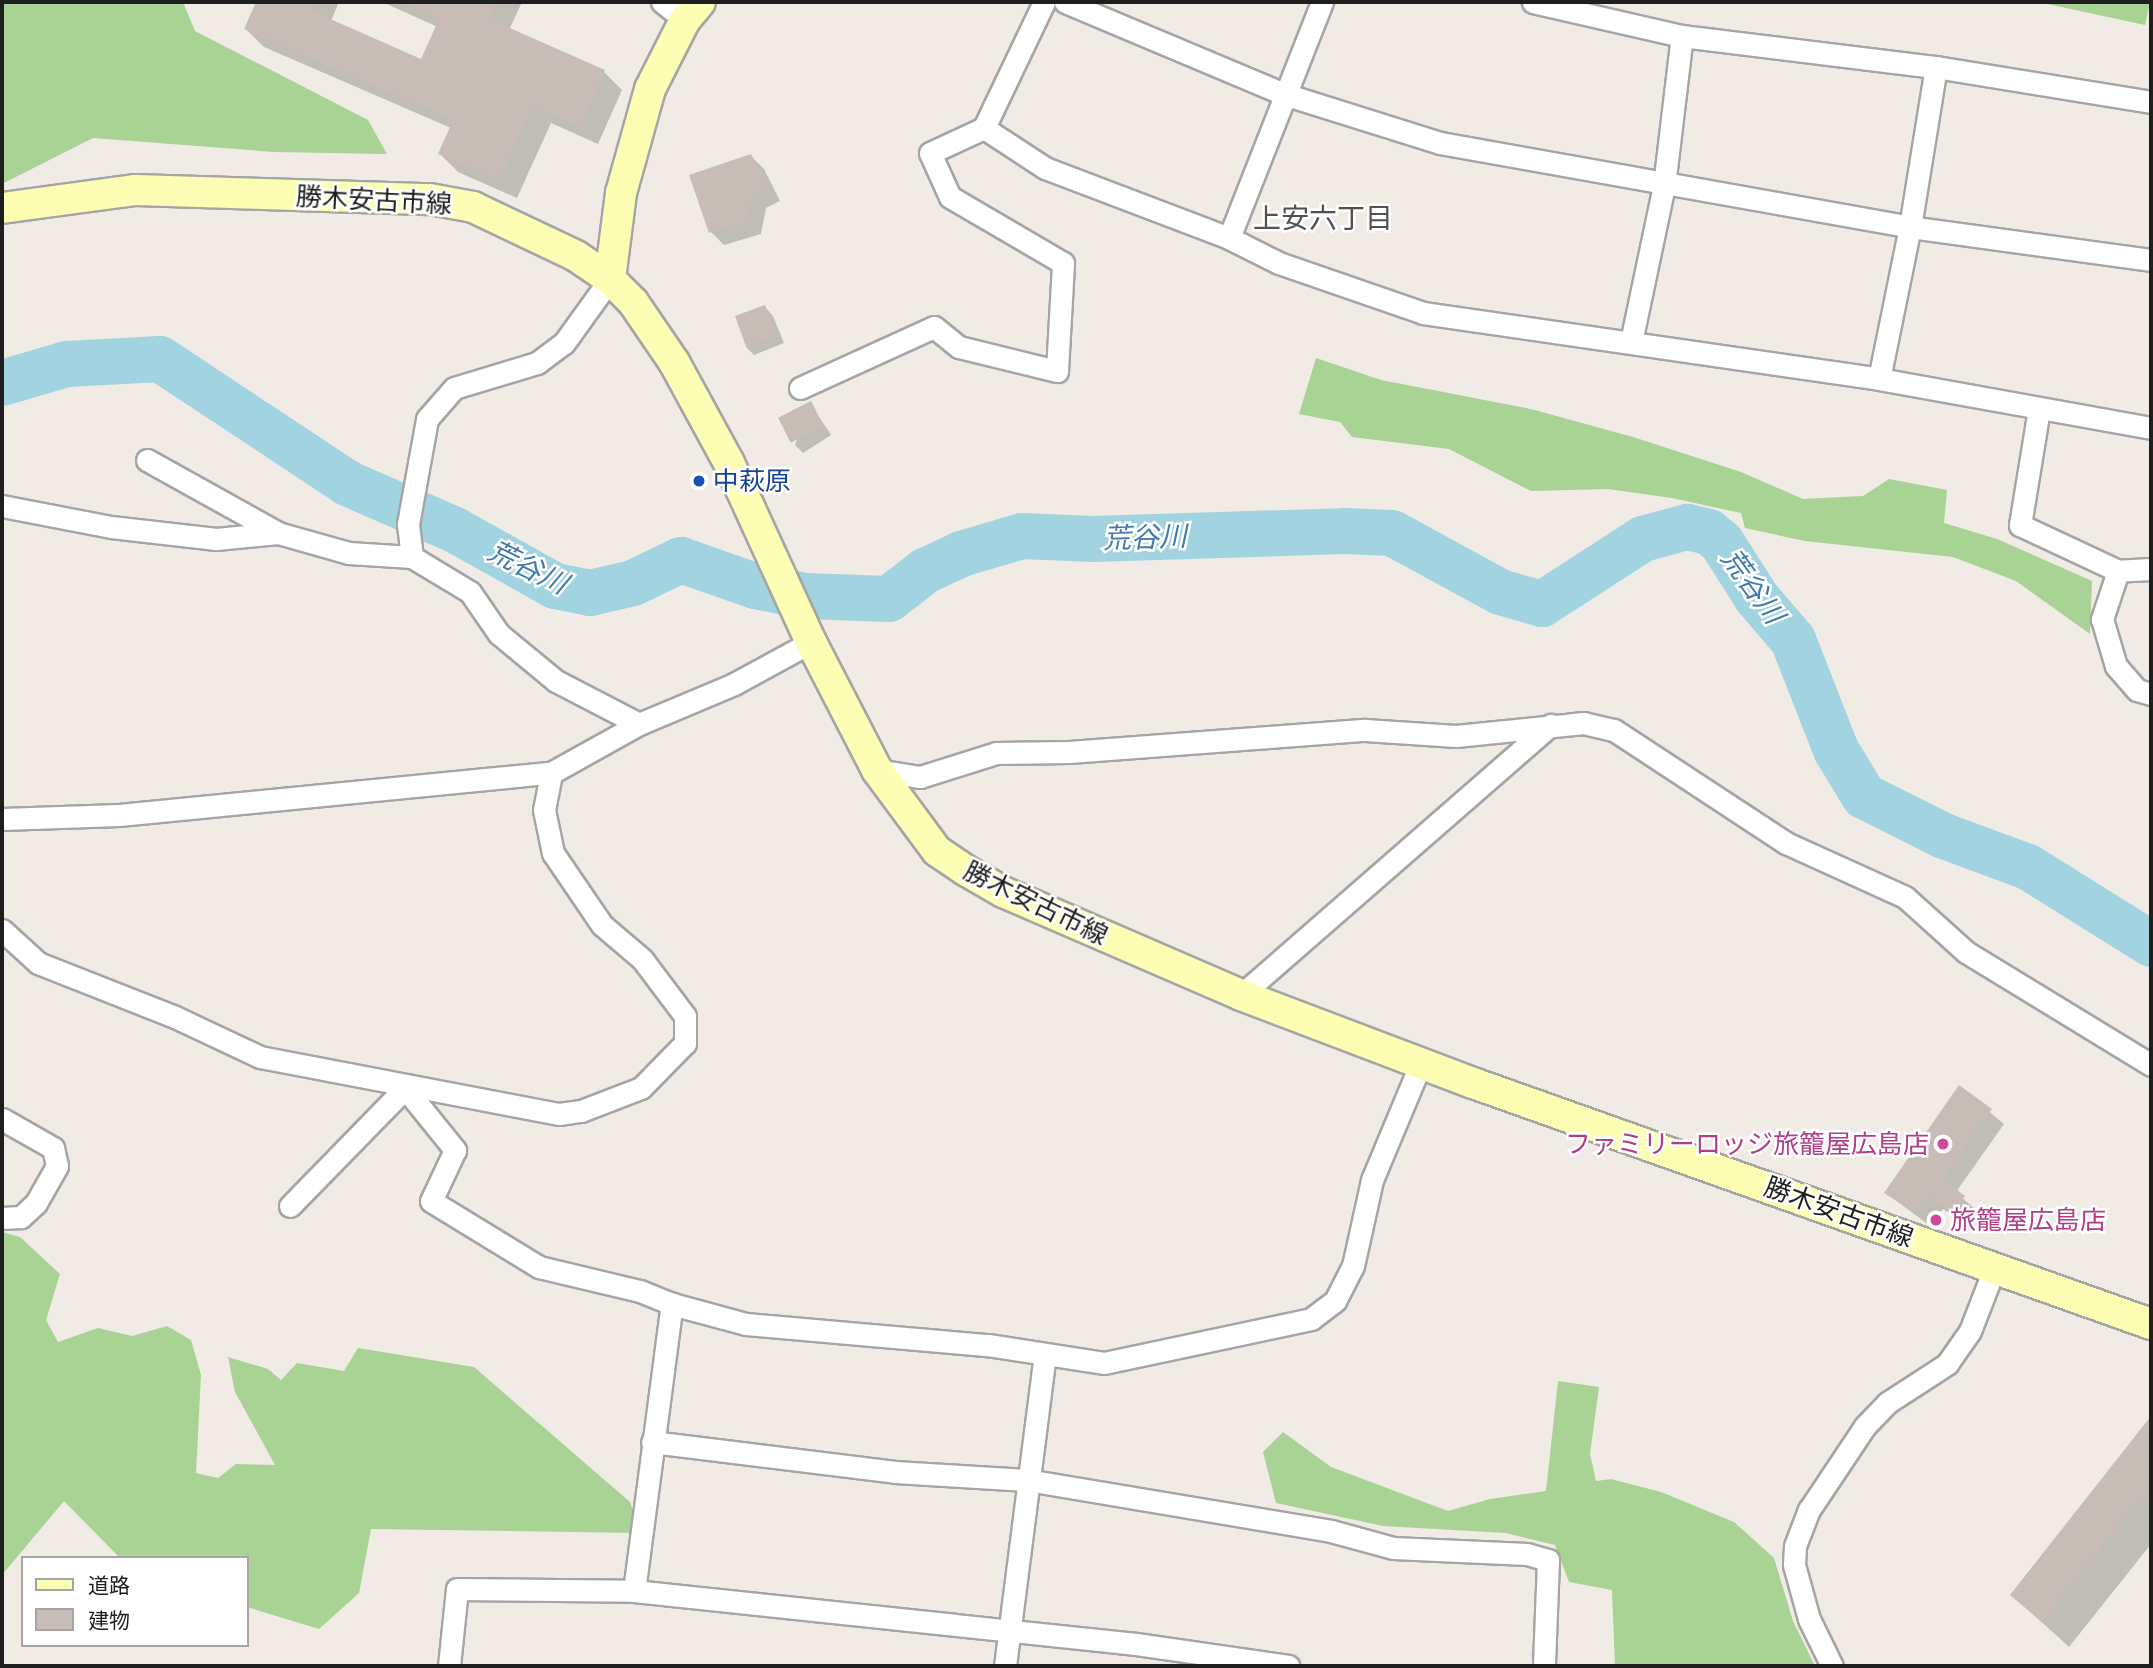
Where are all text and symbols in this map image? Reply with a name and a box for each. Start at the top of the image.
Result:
street label: 勝木安古市線 [295,180,453,220]
district label: 上安六丁目 [1253,201,1393,235]
place label: 中萩原 [713,465,791,497]
marker: 中萩原 [691,473,707,489]
water label: 荒谷川 [1102,519,1188,555]
water label: 荒谷川 [483,533,573,601]
water label: 荒谷川 [1715,542,1791,630]
street label: 勝木安古市線 [959,855,1113,951]
place label: ファミリーロッジ旅籠屋広島店 [1565,1128,1929,1160]
marker: ファミリーロッジ旅籠屋広島店 [1935,1136,1951,1152]
street label: 勝木安古市線 [1760,1171,1918,1253]
place label: 旅籠屋広島店 [1950,1204,2106,1236]
marker: 旅籠屋広島店 [1928,1212,1944,1228]
legend [21,1556,248,1647]
text: 道路 [88,1569,130,1601]
text: 建物 [88,1604,130,1636]

